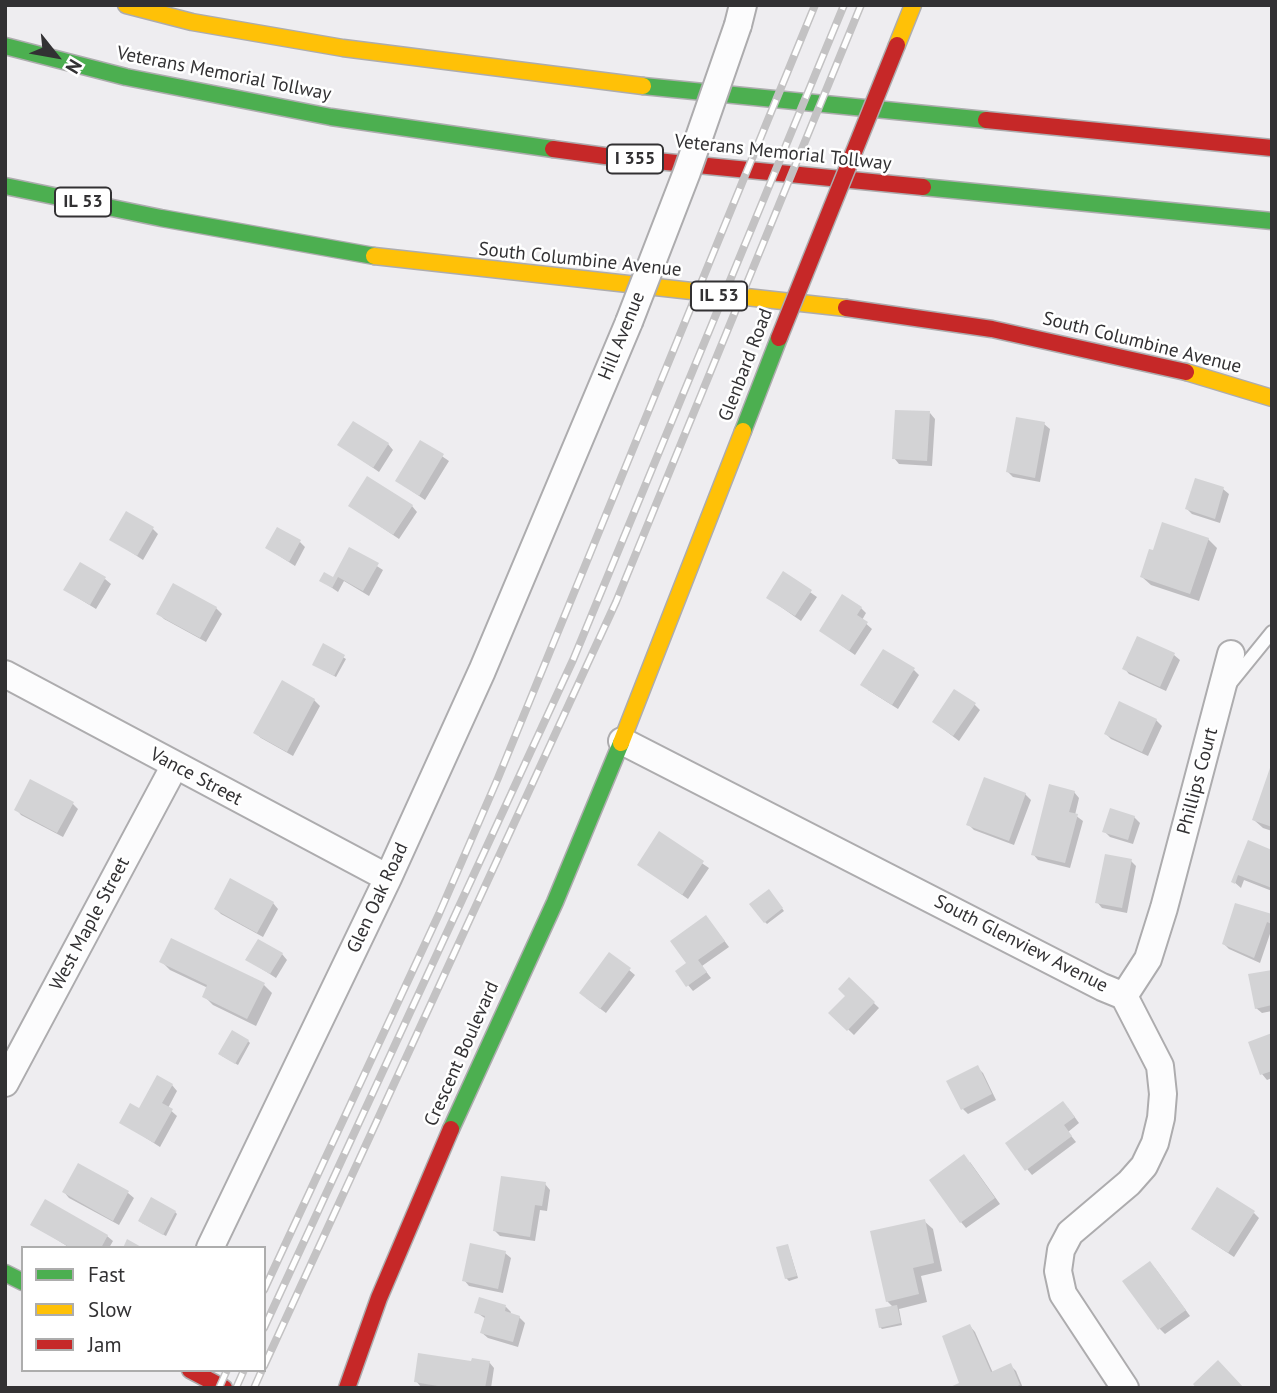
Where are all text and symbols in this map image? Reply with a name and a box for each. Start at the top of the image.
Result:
north arrow [21,21,91,91]
street label: Veterans Memorial Tollway [115,42,333,106]
text: N [61,55,88,78]
street label: Veterans Memorial Tollway [673,130,893,176]
road number: I 355 [607,144,663,174]
road number: IL 53 [55,188,111,216]
street label: South Columbine Avenue [477,238,683,282]
road number: IL 53 [691,282,747,310]
street label: Hill Avenue [594,288,650,384]
street label: Glenbard Road [714,305,778,425]
street label: South Columbine Avenue [1040,307,1244,379]
street label: Phillips Court [1173,725,1223,837]
street label: Vance Street [146,743,246,811]
street label: Glen Oak Road [342,839,414,957]
street label: West Maple Street [45,853,135,995]
street label: South Glenview Avenue [930,890,1112,998]
street label: Crescent Boulevard [420,978,504,1130]
legend [21,1246,266,1372]
text: Fast [88,1261,125,1288]
text: Slow [88,1296,132,1323]
text: Jam [88,1331,122,1358]

